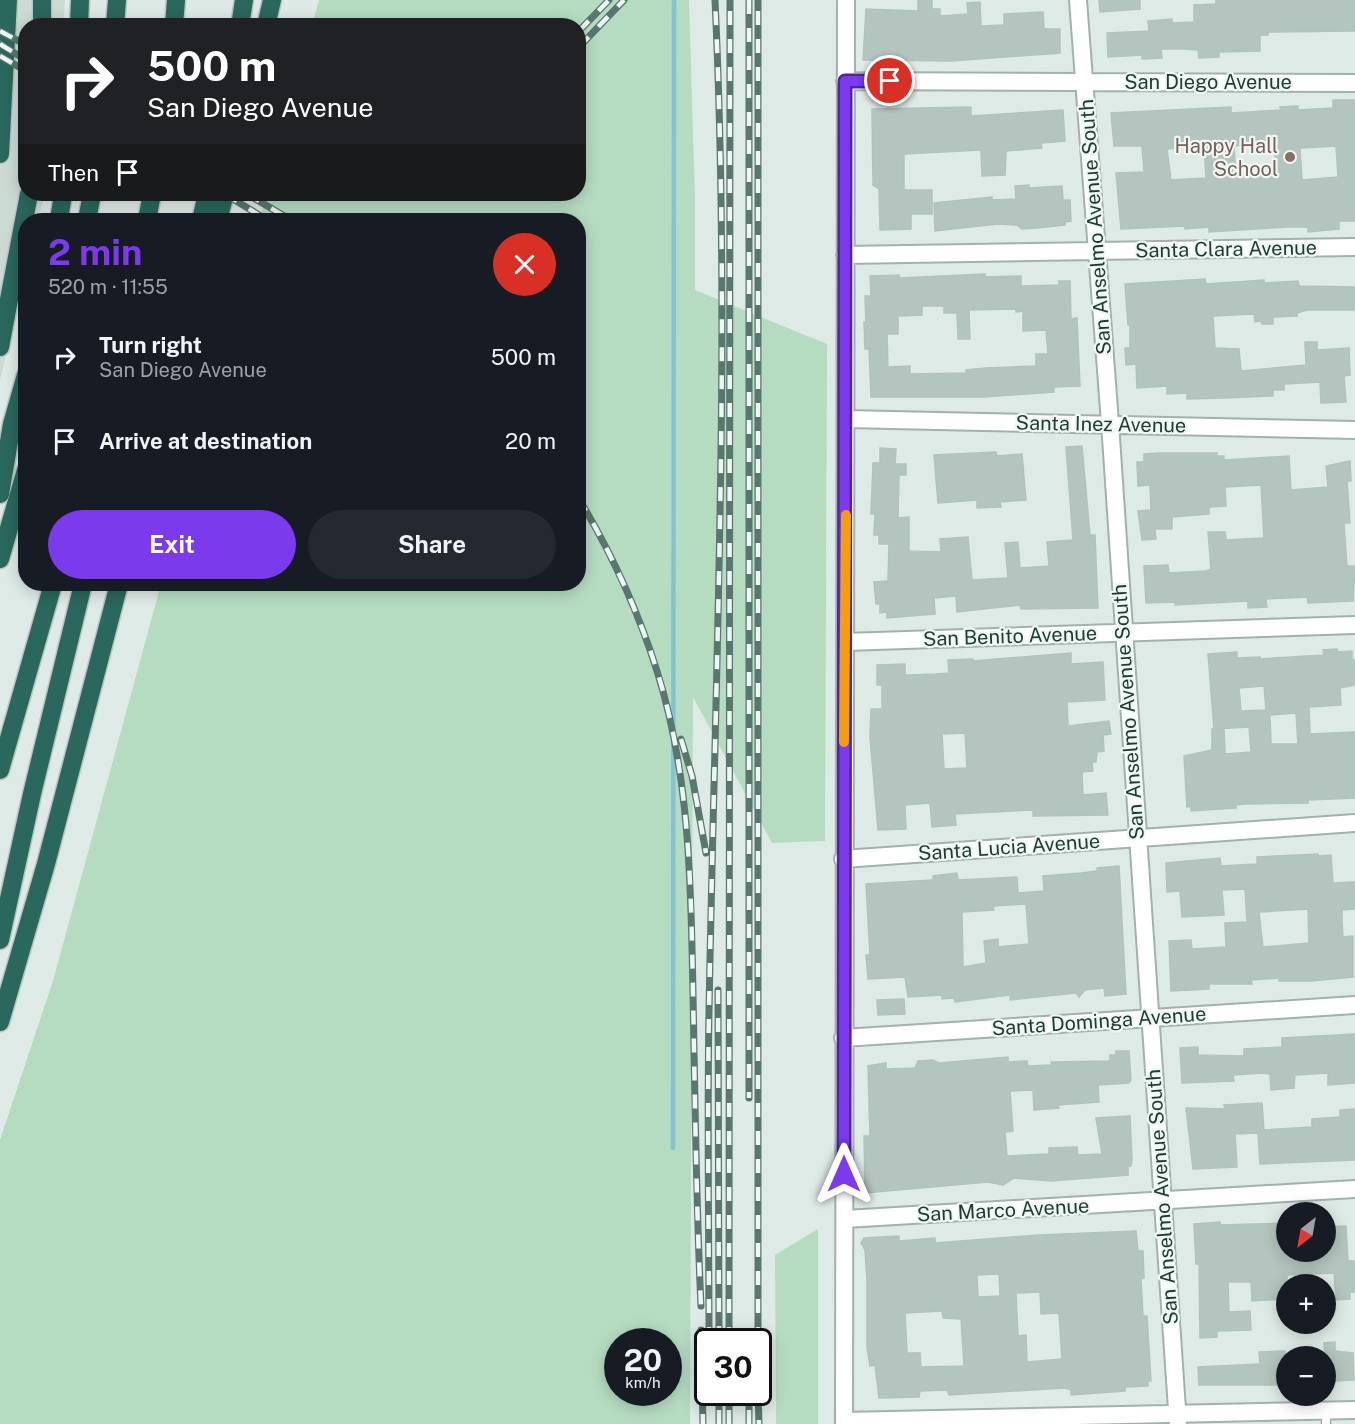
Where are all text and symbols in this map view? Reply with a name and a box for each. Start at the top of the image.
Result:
text: 500 m [147,41,276,90]
icon: right [48,42,126,120]
pin [864,55,915,106]
icon: arrive [873,64,906,97]
street label: San Diego Avenue [1124,70,1292,94]
text: San Diego Avenue [147,91,373,123]
street label: San Anselmo Avenue South [1074,98,1116,356]
place label: Happy Hall School [1174,134,1278,181]
marker: Happy Hall School [1283,150,1297,164]
icon: arrive [111,156,144,189]
text: Then [48,160,99,186]
text: 2 min [48,231,142,273]
button: close [493,233,556,296]
street label: Santa Clara Avenue [1135,235,1317,263]
text: 520 m · 11:55 [48,275,168,299]
text: Turn right [99,332,202,358]
icon: right [48,341,81,374]
text: 500 m [491,344,556,370]
text: San Diego Avenue [99,358,267,382]
street label: Santa Inez Avenue [1016,411,1186,437]
icon: arrive [48,425,81,458]
text: Arrive at destination [99,428,312,454]
text: 20 m [505,428,556,454]
button: Exit [48,510,296,579]
button: Share [308,510,556,579]
street label: San Anselmo Avenue South [1107,583,1149,841]
street label: San Benito Avenue [922,621,1098,651]
street label: Santa Lucia Avenue [917,829,1101,865]
street label: Santa Dominga Avenue [991,1002,1207,1040]
street label: San Anselmo Avenue South [1141,1068,1183,1326]
position arrow [812,1142,876,1206]
street label: San Marco Avenue [916,1193,1090,1227]
north arrow [1276,1202,1336,1262]
map controls [1276,1202,1336,1406]
button: + [1276,1274,1336,1334]
speed limit sign: 30 [694,1328,772,1406]
text: 20 [624,1342,662,1378]
button: − [1276,1346,1336,1406]
text: km/h [625,1374,661,1391]

